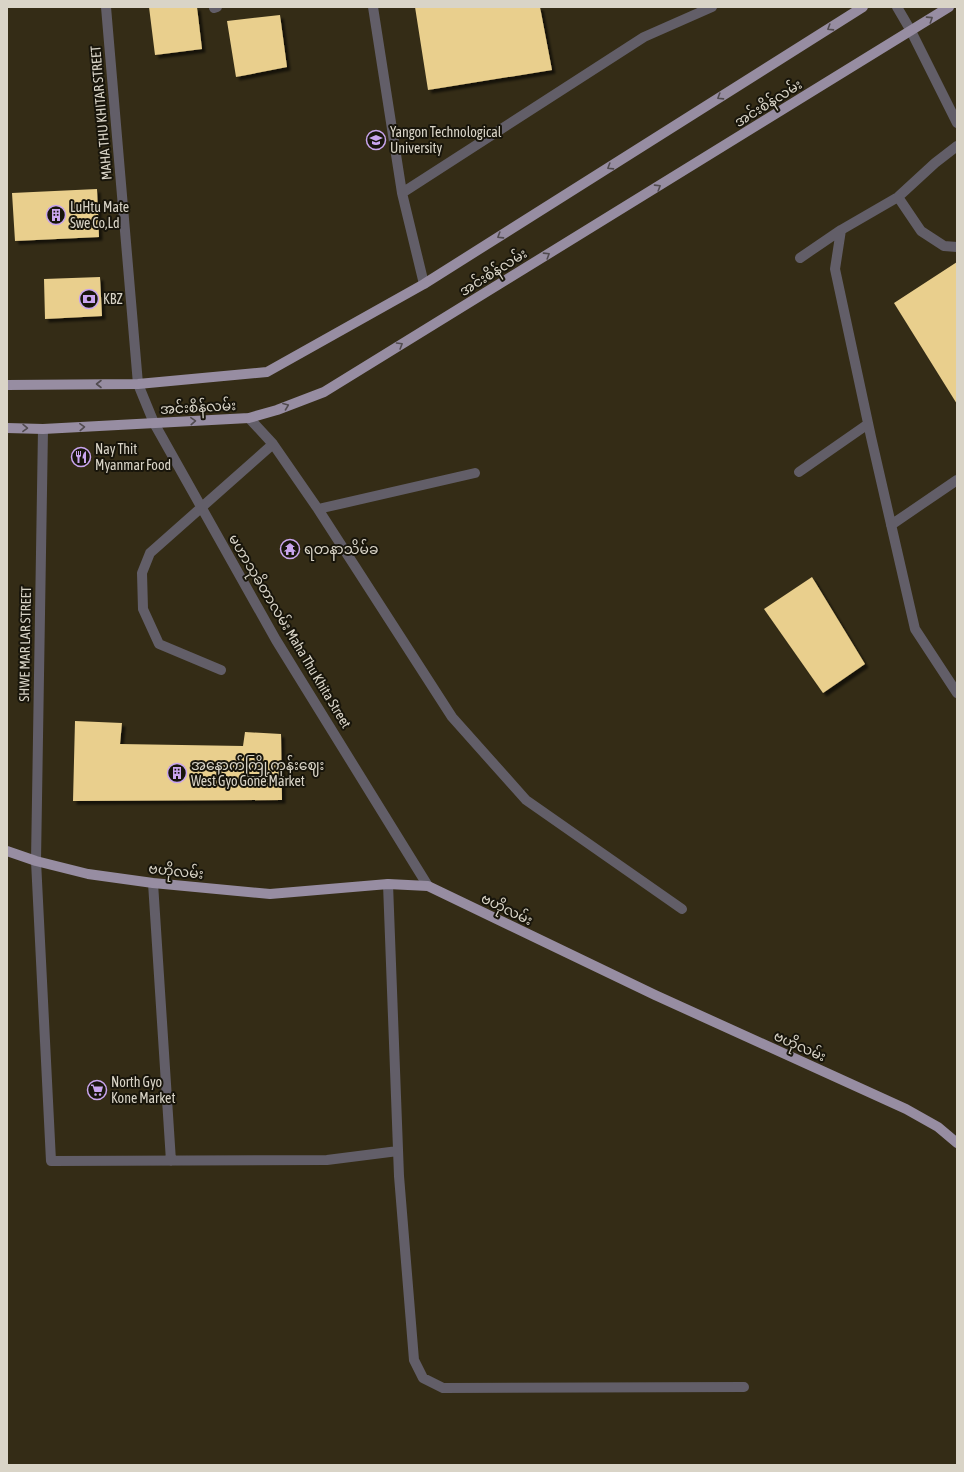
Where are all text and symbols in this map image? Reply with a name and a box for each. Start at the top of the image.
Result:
one-way arrow [926,16,933,24]
one-way arrow [827,23,834,31]
street label: MAHA THU KHITAR STREET [87,45,115,181]
street label: အင်းစိန်လမ်း [730,74,807,133]
one-way arrow [717,92,724,100]
place label: Yangon Technological University [390,124,502,156]
school or university icon: Yangon Technological University [365,129,387,151]
one-way arrow [607,162,614,169]
one-way arrow [654,185,661,192]
place label: LuHtu Mate Swe Co,Ld [70,199,129,231]
building icon: LuHtu Mate Swe Co,Ld [45,204,67,226]
one-way arrow [497,231,504,239]
street label: အင်းစိန်လမ်း [455,243,532,302]
one-way arrow [543,253,550,260]
bank icon: KBZ [78,288,100,310]
place label: KBZ [103,291,123,307]
one-way arrow [396,343,403,350]
one-way arrow [96,380,102,388]
street label: အင်းစိန်လမ်း [159,395,237,421]
one-way arrow [282,403,289,411]
one-way arrow [190,416,196,425]
one-way arrow [79,422,85,431]
one-way arrow [22,424,28,432]
place label: Nay Thit Myanmar Food [95,441,171,473]
restaurant icon: Nay Thit Myanmar Food [70,446,92,468]
street label: မဟာသုခိတာလမ်း Maha Thu Khita Street [222,530,356,733]
temple icon: ရတနာသိမ်ခ [279,538,301,560]
place label: ရတနာသိမ်ခ [304,539,378,561]
street label: SHWE MAR LAR STREET [16,586,34,702]
place label: အနောက်ကြို့ကုန်းဈေး West Gyo Gone Market [191,755,324,789]
building icon: အနောက်ကြို့ကုန်းဈေး West Gyo Gone Market [166,762,188,784]
street label: ဗဟိုလမ်း [147,858,205,886]
street label: ဗဟိုလမ်း [477,888,536,932]
street label: ဗဟိုလမ်း [770,1026,829,1068]
place label: North Gyo Kone Market [111,1074,176,1106]
supermarket icon: North Gyo Kone Market [86,1079,108,1101]

